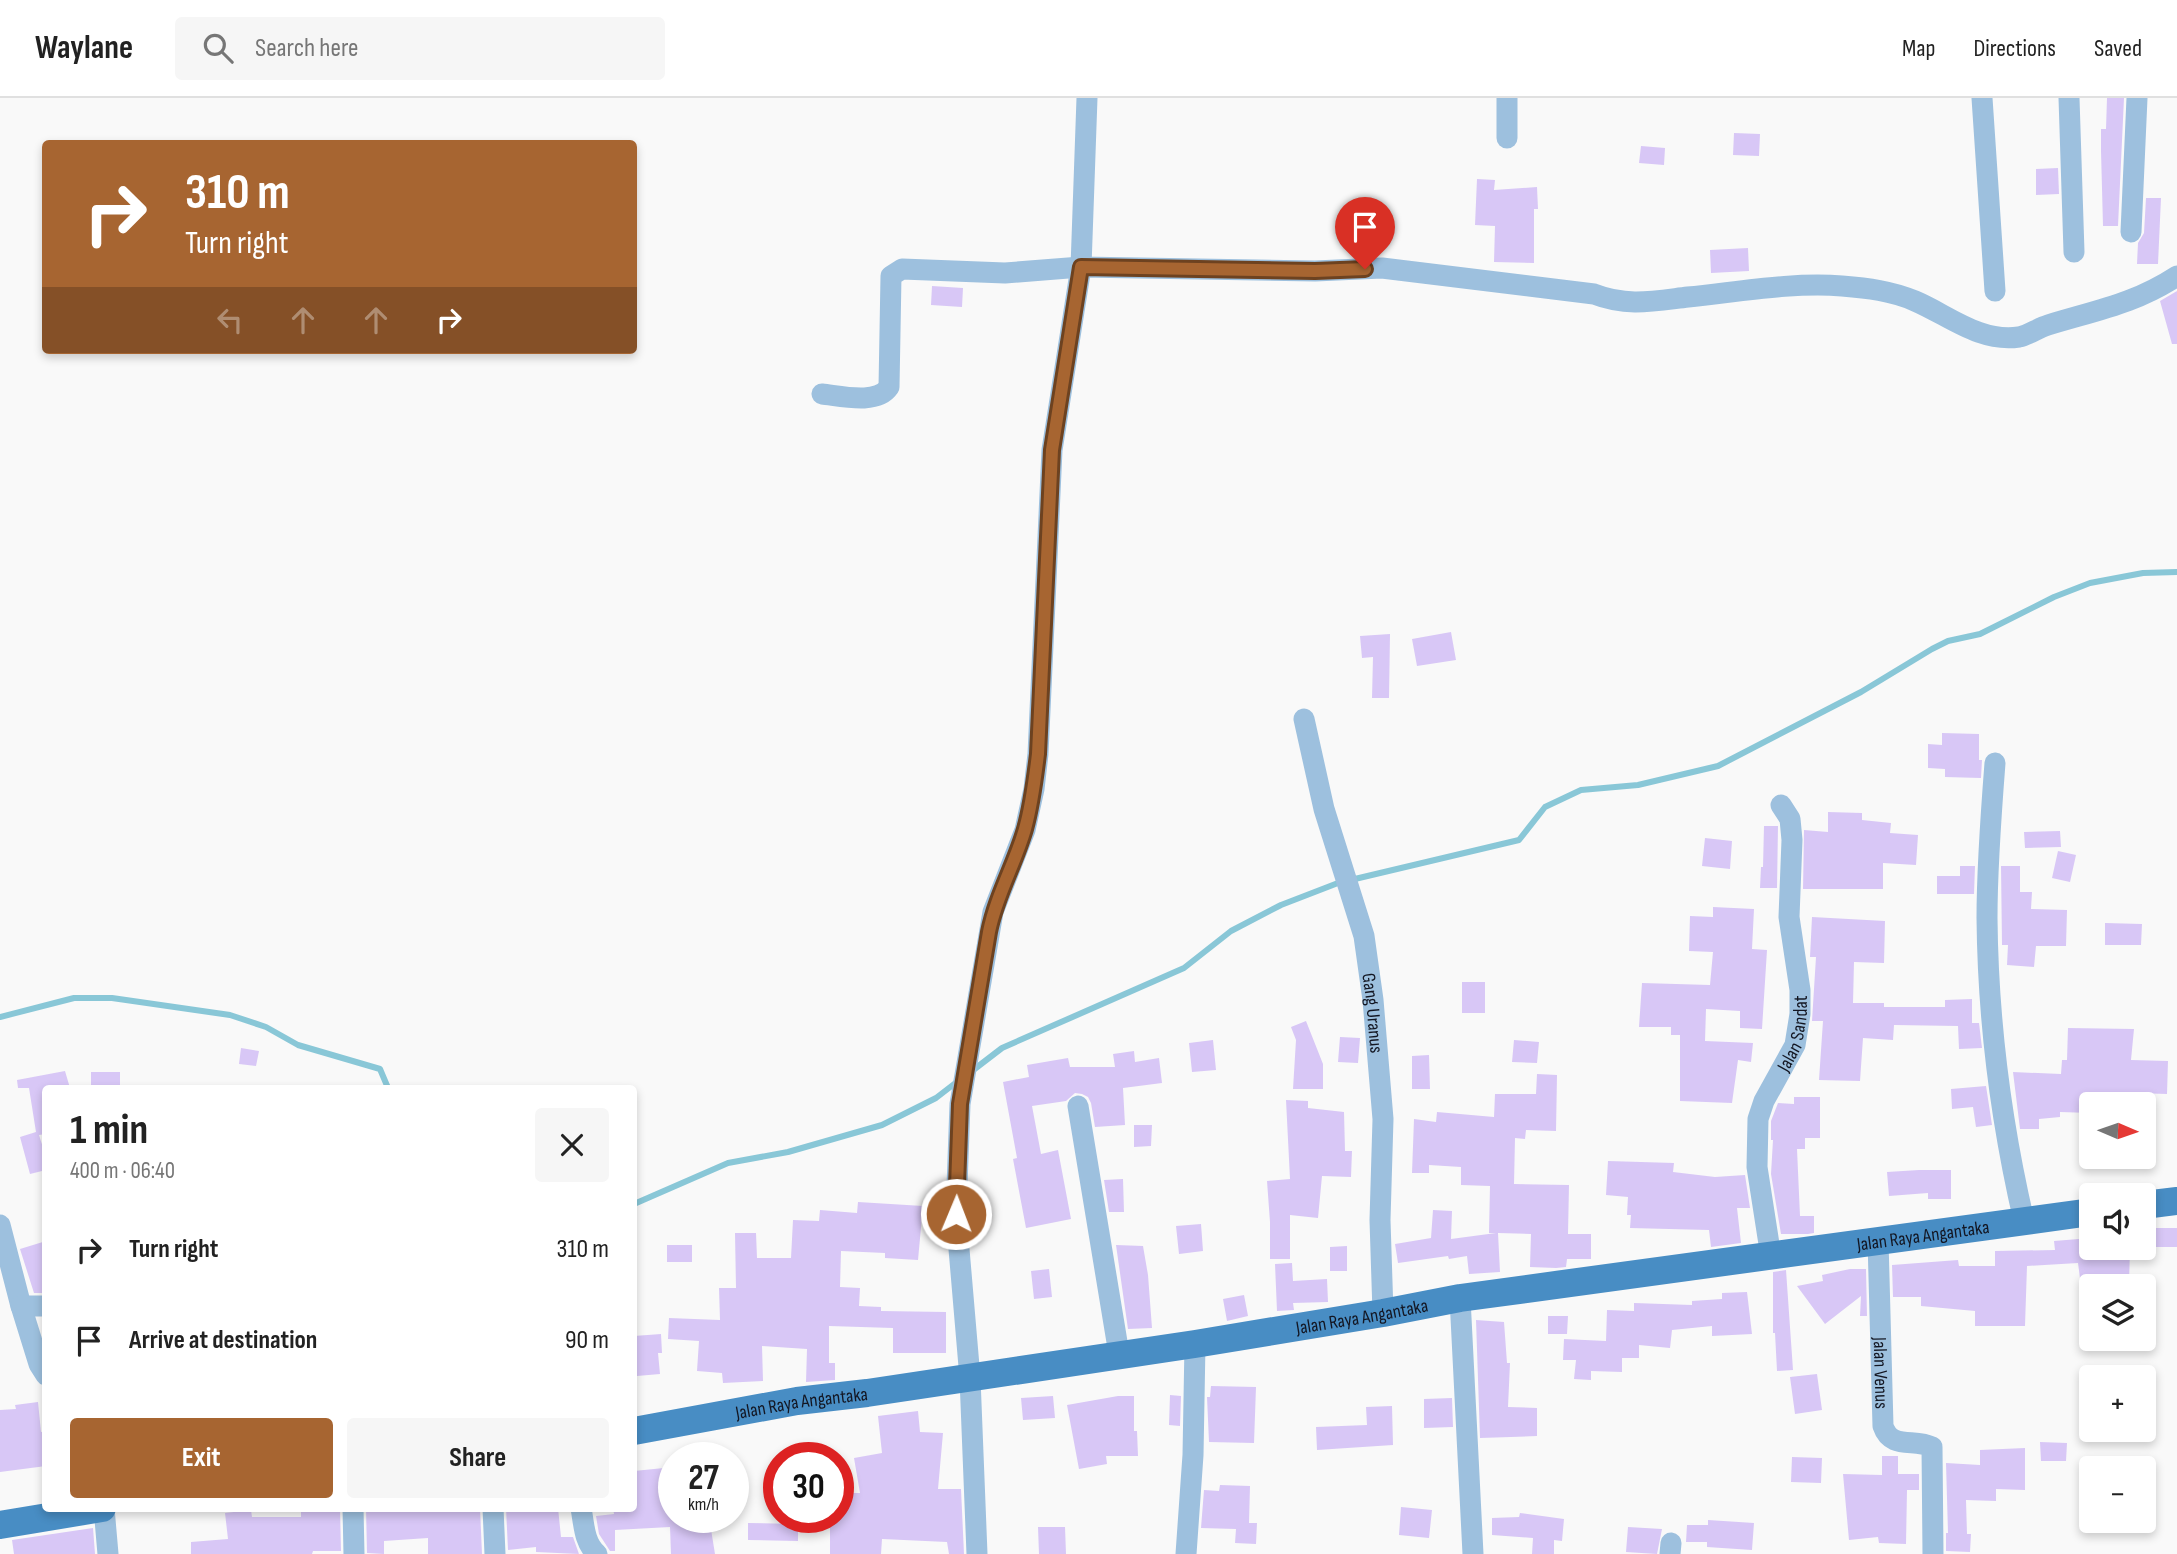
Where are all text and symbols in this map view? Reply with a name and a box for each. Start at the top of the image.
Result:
search box [175,17,665,80]
text: Waylane [35,28,133,68]
icon: search [199,29,237,67]
text: Search here [255,33,358,64]
text: Map [1902,34,1935,63]
text: Directions [1973,34,2056,63]
text: Saved [2094,34,2142,63]
text: 310 m [185,164,290,223]
icon: right [70,168,161,259]
pin [1335,197,1395,269]
icon: arrive [1346,208,1384,246]
text: Turn right [185,224,289,263]
icon: left [211,301,249,339]
icon: ahead [284,301,322,339]
icon: ahead [357,301,395,339]
icon: right [430,301,468,339]
street label: Gang Uranus [1356,972,1387,1054]
street label: Jalan Sandat [1772,995,1813,1077]
north arrow [2079,1092,2156,1169]
map controls [2079,1092,2156,1533]
text: 1 min [70,1105,148,1156]
button: close [535,1108,609,1182]
text: 400 m · 06:40 [70,1157,175,1185]
position arrow [919,1177,993,1251]
button: sound [2079,1183,2156,1260]
street label: Jalan Raya Angantaka [1854,1216,1991,1257]
icon: right [70,1231,108,1269]
text: Turn right [129,1234,218,1265]
text: 310 m [557,1234,609,1265]
button: layers [2079,1274,2156,1351]
street label: Jalan Raya Angantaka [1293,1294,1430,1340]
icon: arrive [70,1322,108,1360]
text: Arrive at destination [129,1325,317,1356]
text: 90 m [565,1325,609,1356]
street label: Jalan Venus [1868,1336,1893,1409]
button: + [2079,1365,2156,1442]
street label: Jalan Raya Angantaka [733,1383,869,1425]
button: Exit [70,1418,333,1498]
button: Share [347,1418,609,1498]
speed limit sign: 30 [763,1442,854,1533]
button: − [2079,1456,2156,1533]
text: 27 [688,1457,719,1500]
text: km/h [688,1494,719,1515]

